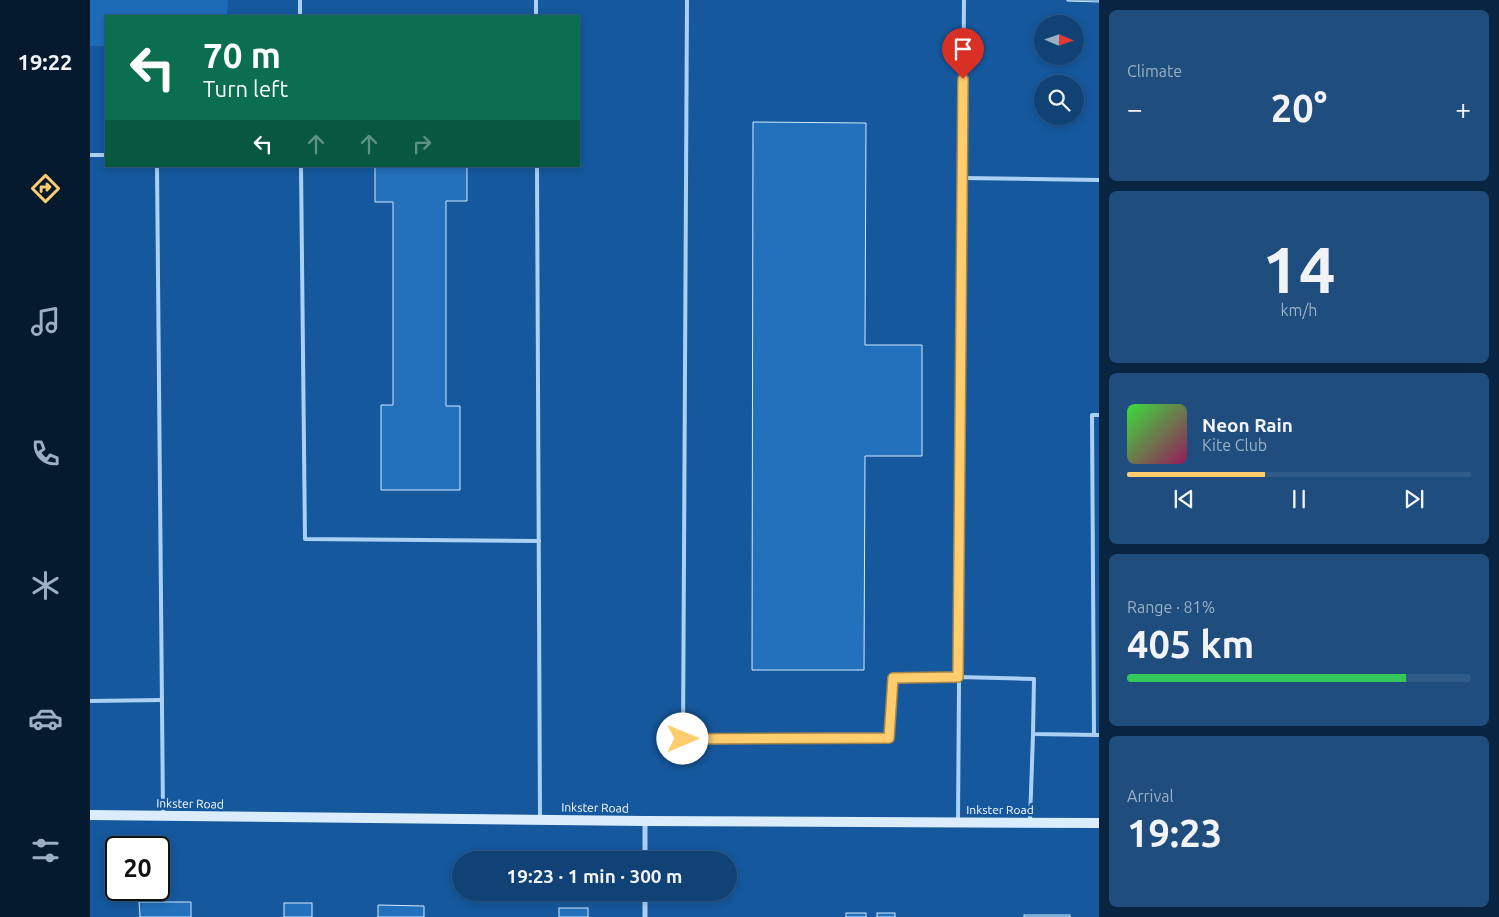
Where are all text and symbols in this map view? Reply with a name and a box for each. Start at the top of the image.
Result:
north arrow [1034,15,1084,65]
map controls [1034,15,1084,125]
pin [942,28,984,79]
icon: left [120,35,185,100]
text: 70 m [203,35,281,75]
icon: arrive [949,35,977,63]
text: 19:22 [17,49,73,74]
text: Climate [1127,62,1182,80]
button: search [1034,75,1084,125]
text: Turn left [203,76,288,101]
text: 20° [1271,87,1327,129]
text: − [1127,93,1143,124]
text: + [1455,93,1471,124]
icon: left [249,130,277,158]
icon: ahead [302,130,330,158]
icon: ahead [355,130,383,158]
icon: right [408,130,436,158]
icon: directions [28,171,63,206]
text: 14 [1262,232,1336,305]
text: km/h [1281,301,1317,319]
icon: music [28,304,63,339]
text: Neon Rain [1202,414,1293,436]
icon: phone [28,436,63,471]
text: Kite Club [1202,436,1267,454]
icon: previous [1170,485,1198,513]
icon: pause [1285,485,1313,513]
icon: next [1400,485,1428,513]
icon: climate [28,568,63,603]
text: Range · 81% [1127,598,1215,616]
text: 405 km [1127,623,1254,665]
icon: car [28,701,63,736]
position arrow [656,712,708,764]
text: Arrival [1127,787,1174,805]
street label: Inkster Road [156,796,224,811]
street label: Inkster Road [561,800,629,815]
street label: Inkster Road [966,803,1034,816]
text: 19:23 [1127,812,1222,854]
icon: filters [28,833,63,868]
speed limit sign: 20 [105,836,170,901]
text: 19:23 · 1 min · 300 m [507,865,682,887]

